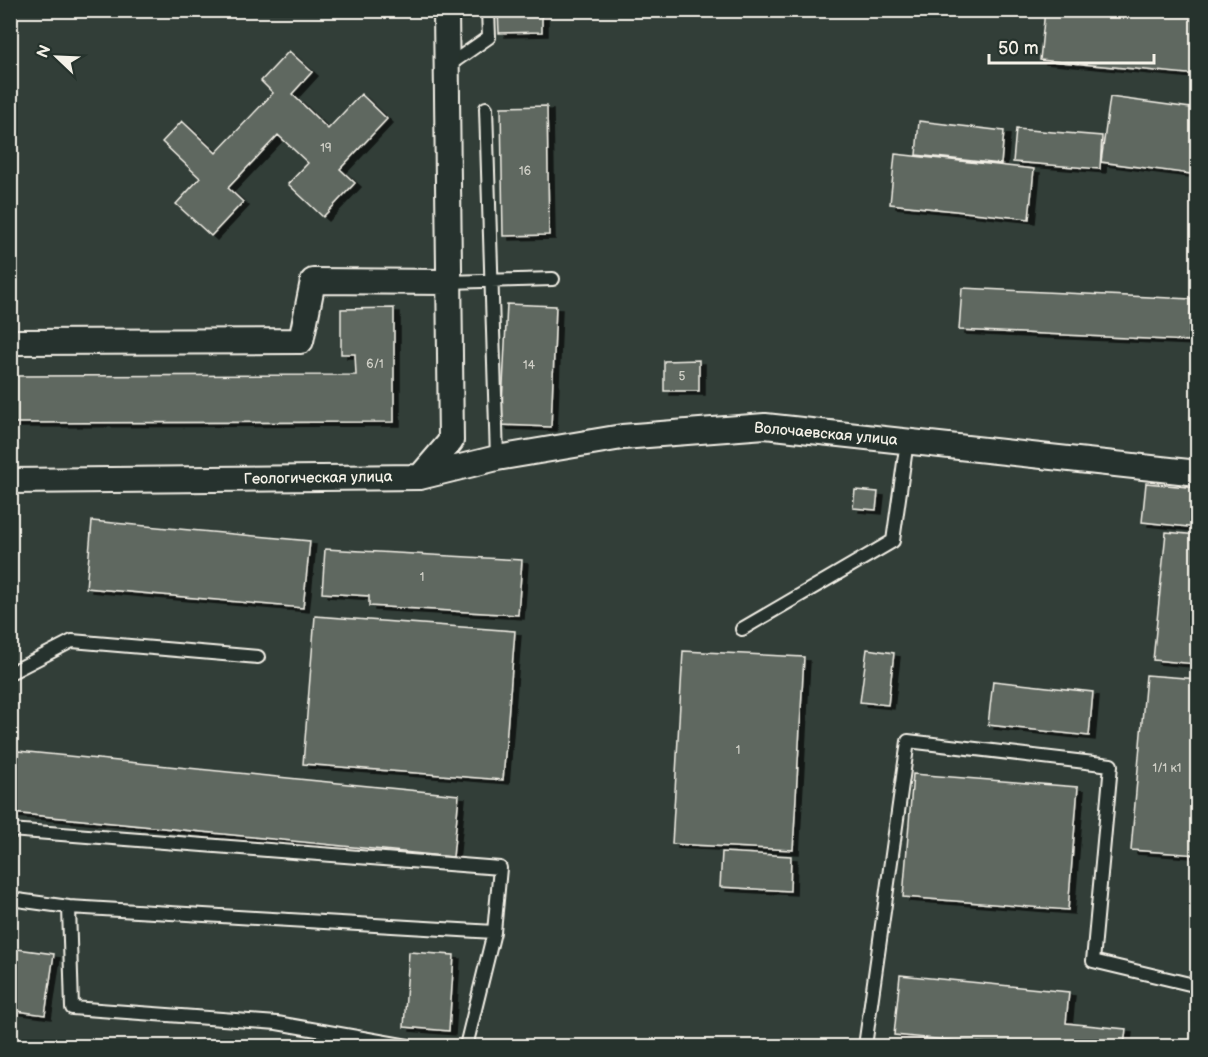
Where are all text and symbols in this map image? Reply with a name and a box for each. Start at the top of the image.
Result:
north arrow [27,27,87,87]
scale bar [989,27,1154,65]
text: 50 m [998,38,1039,59]
text: N [33,42,56,61]
house number: 19 [320,141,332,156]
house number: 16 [519,164,531,179]
house number: 6/1 [366,357,384,372]
house number: 14 [523,358,536,373]
house number: 5 [679,369,686,384]
street label: Волочаевская улица [753,418,899,450]
street label: Геологическая улица [243,467,393,489]
house number: 1 [420,570,424,585]
house number: 1 [736,743,740,758]
house number: 1/1 к1 [1153,761,1181,776]

